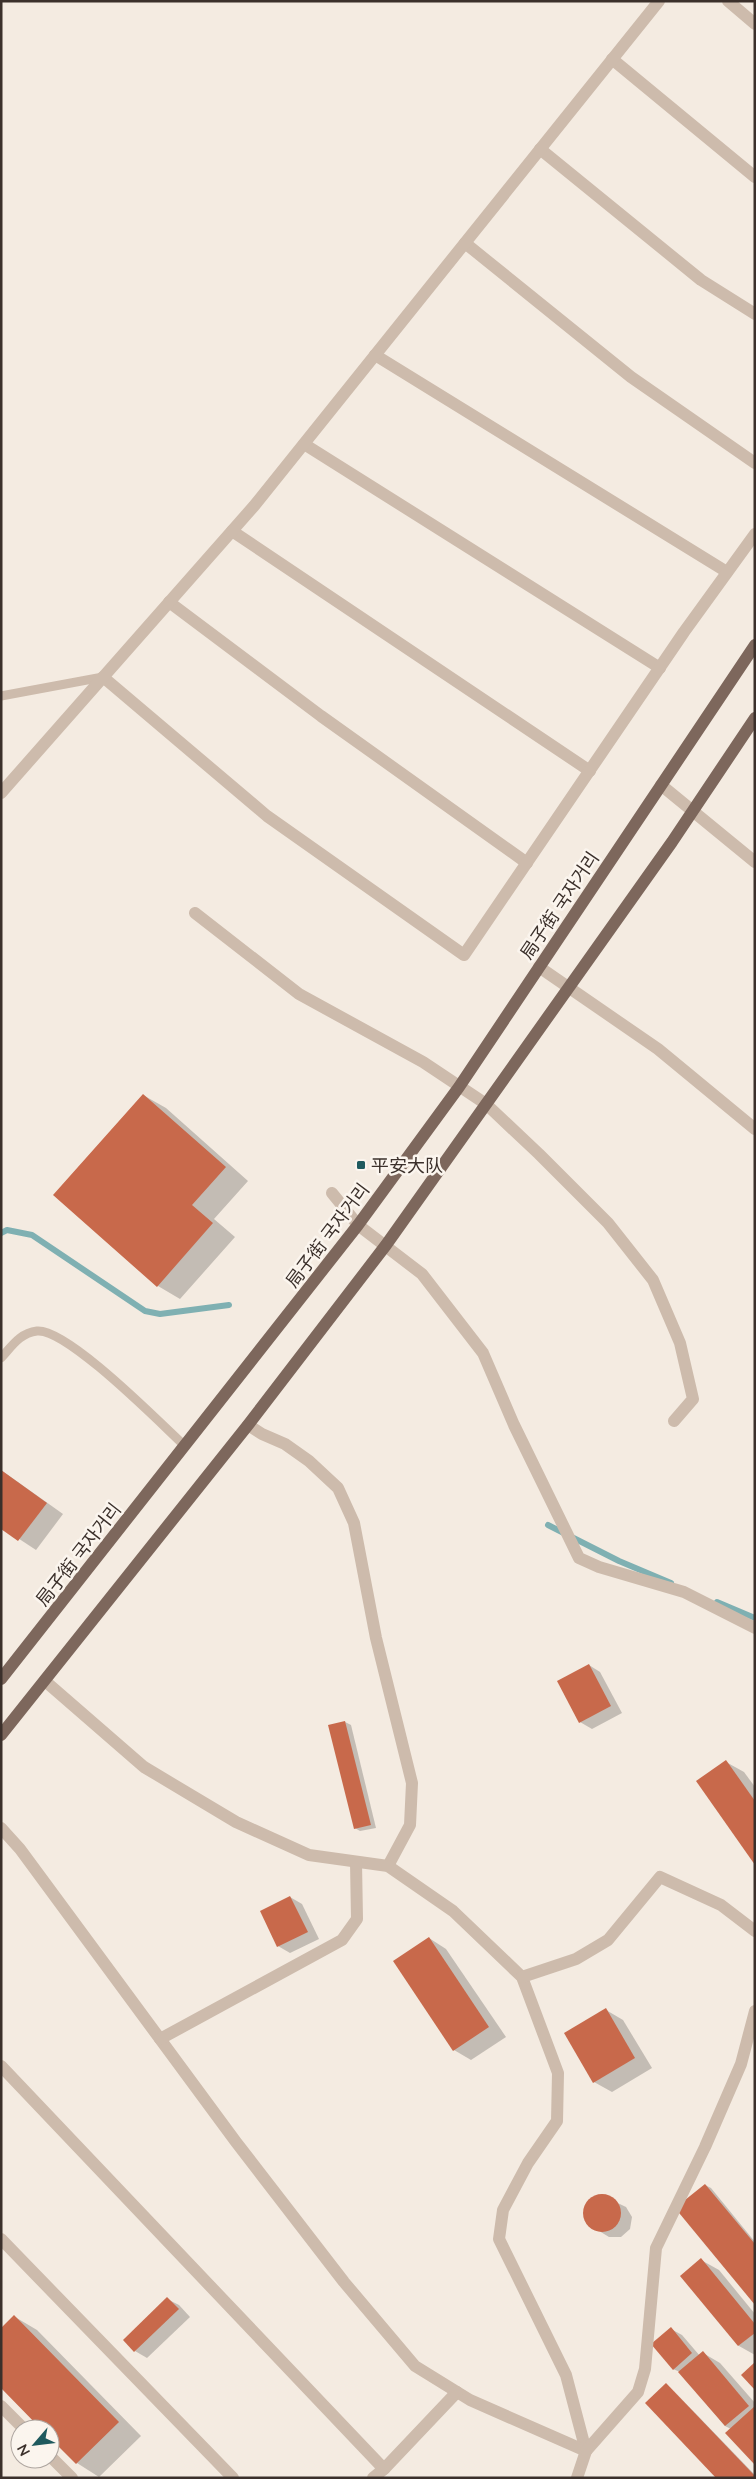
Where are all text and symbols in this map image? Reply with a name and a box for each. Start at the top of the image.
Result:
street label: 局子街 국자거리 [515,847,603,963]
place label: 平安大队 [371,1154,443,1176]
marker: 平安大队 [355,1159,367,1171]
street label: 局子街 국자거리 [281,1179,373,1291]
street label: 局子街 국자거리 [31,1498,125,1610]
north arrow [10,2419,60,2469]
text: N [13,2442,33,2459]

